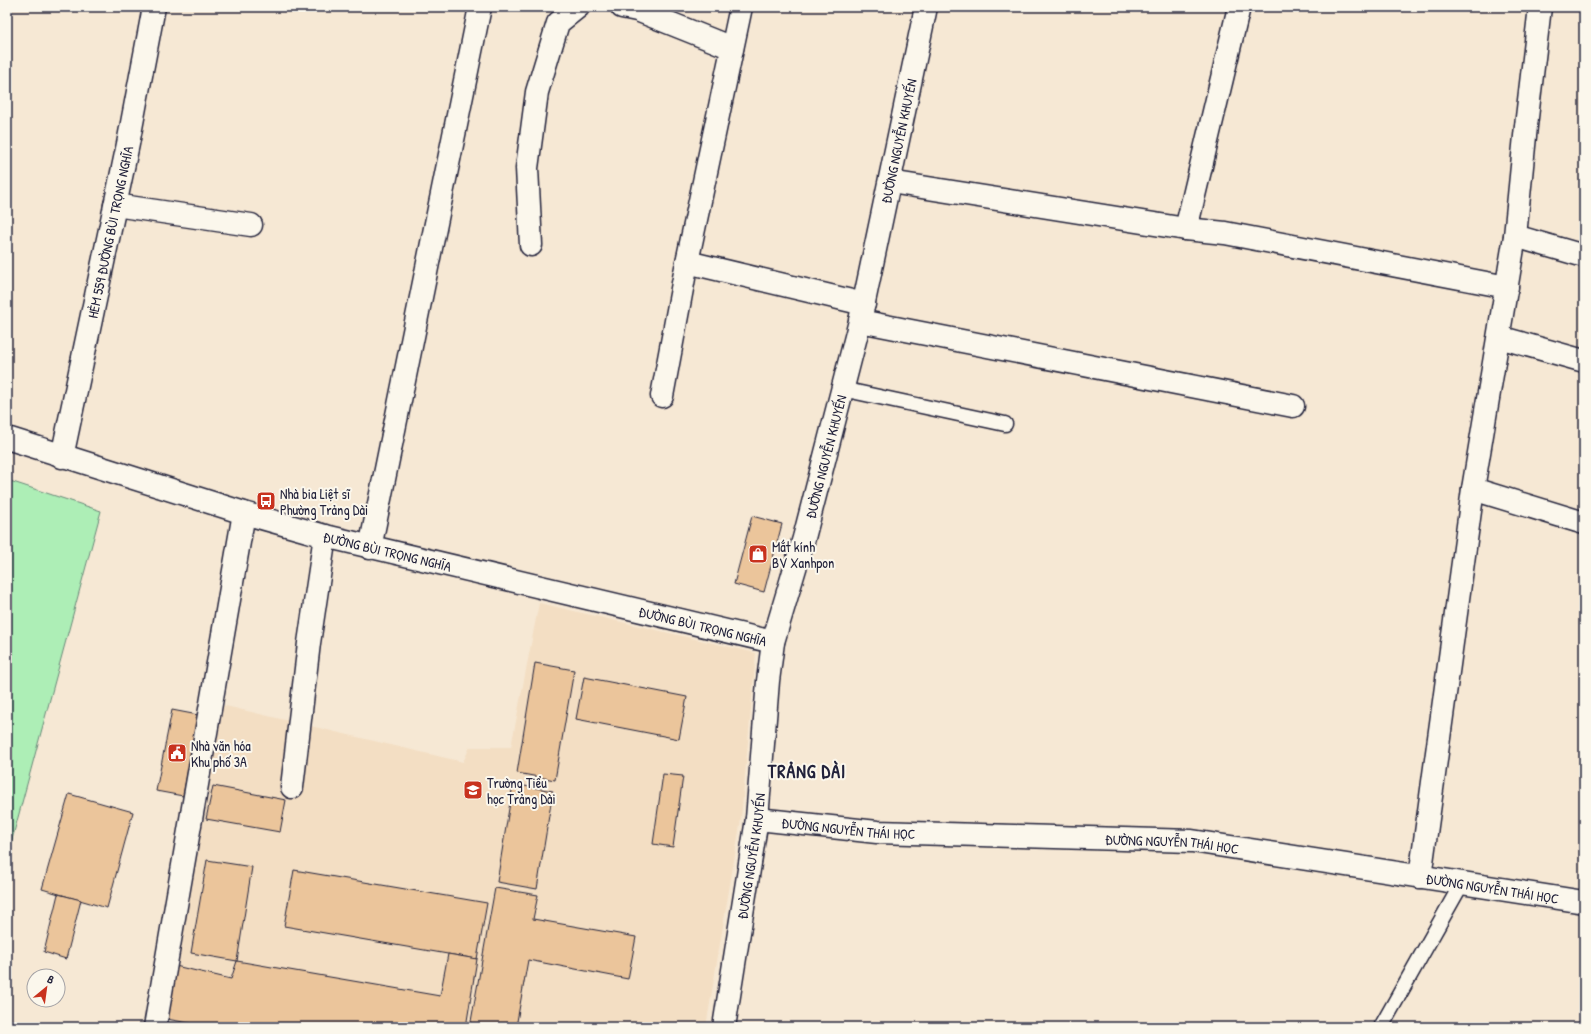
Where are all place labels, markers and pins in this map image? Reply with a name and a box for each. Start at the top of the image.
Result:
place label: Nhà bia Liệt sĩ Phường Trảng Dài [280,484,368,520]
bus stop icon: Nhà bia Liệt sĩ Phường Trảng Dài [255,490,277,512]
place label: Mắt kính BV Xanhpon [772,537,834,573]
shop icon: Mắt kính BV Xanhpon [747,543,769,565]
place label: Nhà văn hóa Khu phố 3A [191,736,251,772]
public building icon: Nhà văn hóa Khu phố 3A [166,742,188,764]
place label: Trường Tiểu học Trảng Dài [487,773,556,809]
school or university icon: Trường Tiểu học Trảng Dài [462,779,484,801]

